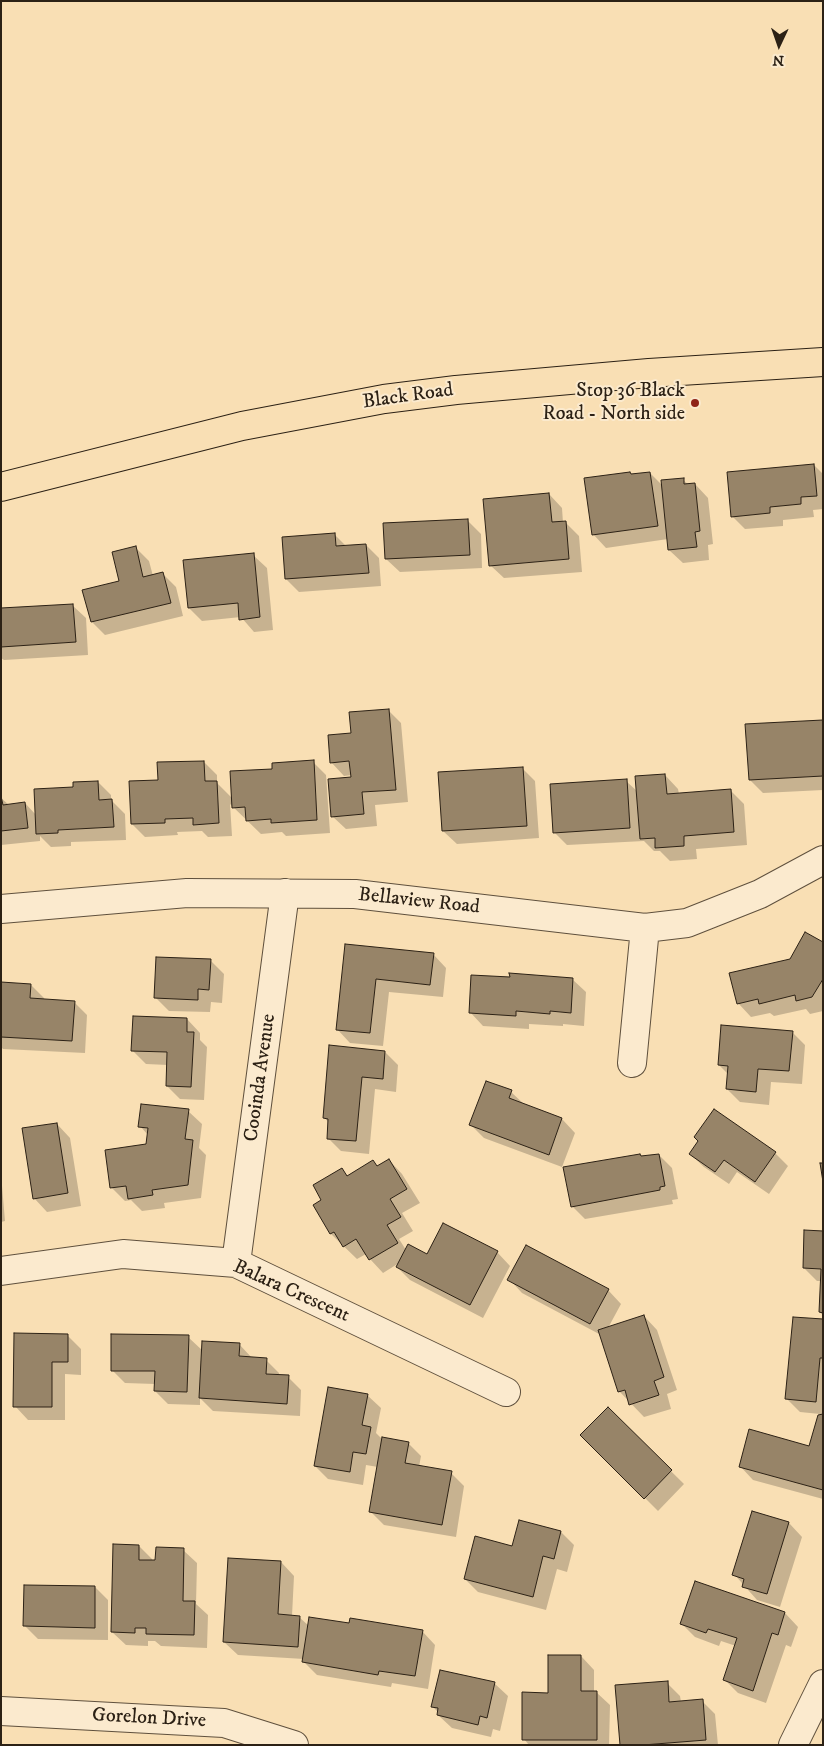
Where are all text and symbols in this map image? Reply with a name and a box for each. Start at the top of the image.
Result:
north arrow [754,20,804,70]
text: N [772,51,784,69]
street label: Black Road [361,379,455,415]
place label: Stop 36 Black Road - North side [543,380,685,427]
marker: Stop 36 Black Road - North side [689,397,701,409]
street label: Bellaview Road [357,884,481,920]
street label: Cooinda Avenue [240,1013,282,1143]
street label: Balara Crescent [229,1256,353,1328]
street label: Gorelon Drive [91,1704,207,1734]

